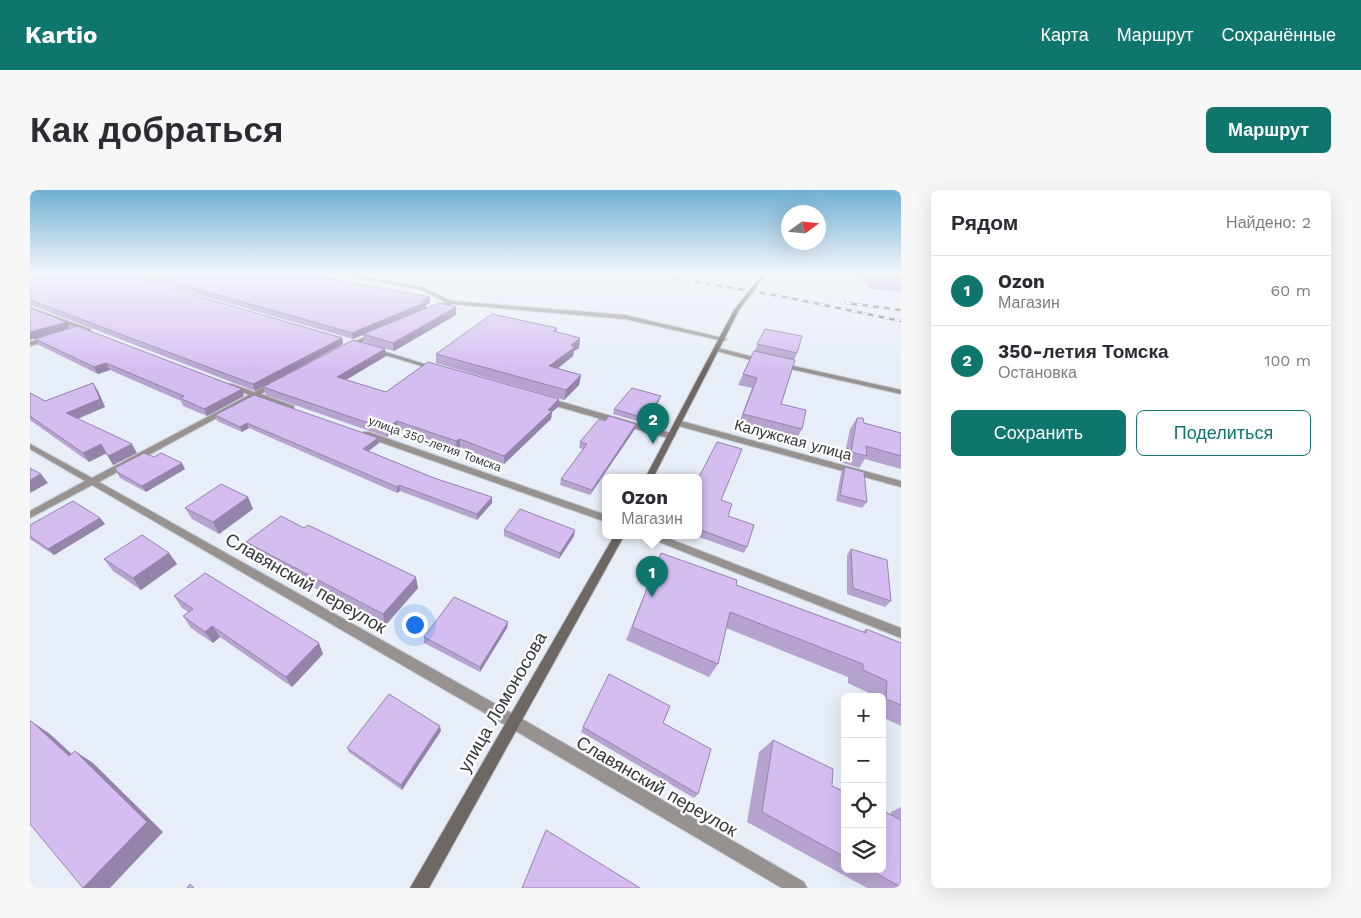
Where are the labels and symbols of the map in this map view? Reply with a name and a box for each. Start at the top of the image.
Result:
north arrow [781,205,826,250]
pin: 2 [637,403,669,444]
street label: улица 350-летия Томска [367,413,504,475]
street label: Калужская улица [732,416,854,464]
street label: Славянский переулок [222,528,390,638]
pin: 1 [636,556,668,597]
your location [402,612,428,638]
street label: улица Ломоносова [453,627,551,776]
street label: Славянский переулок [573,731,741,841]

